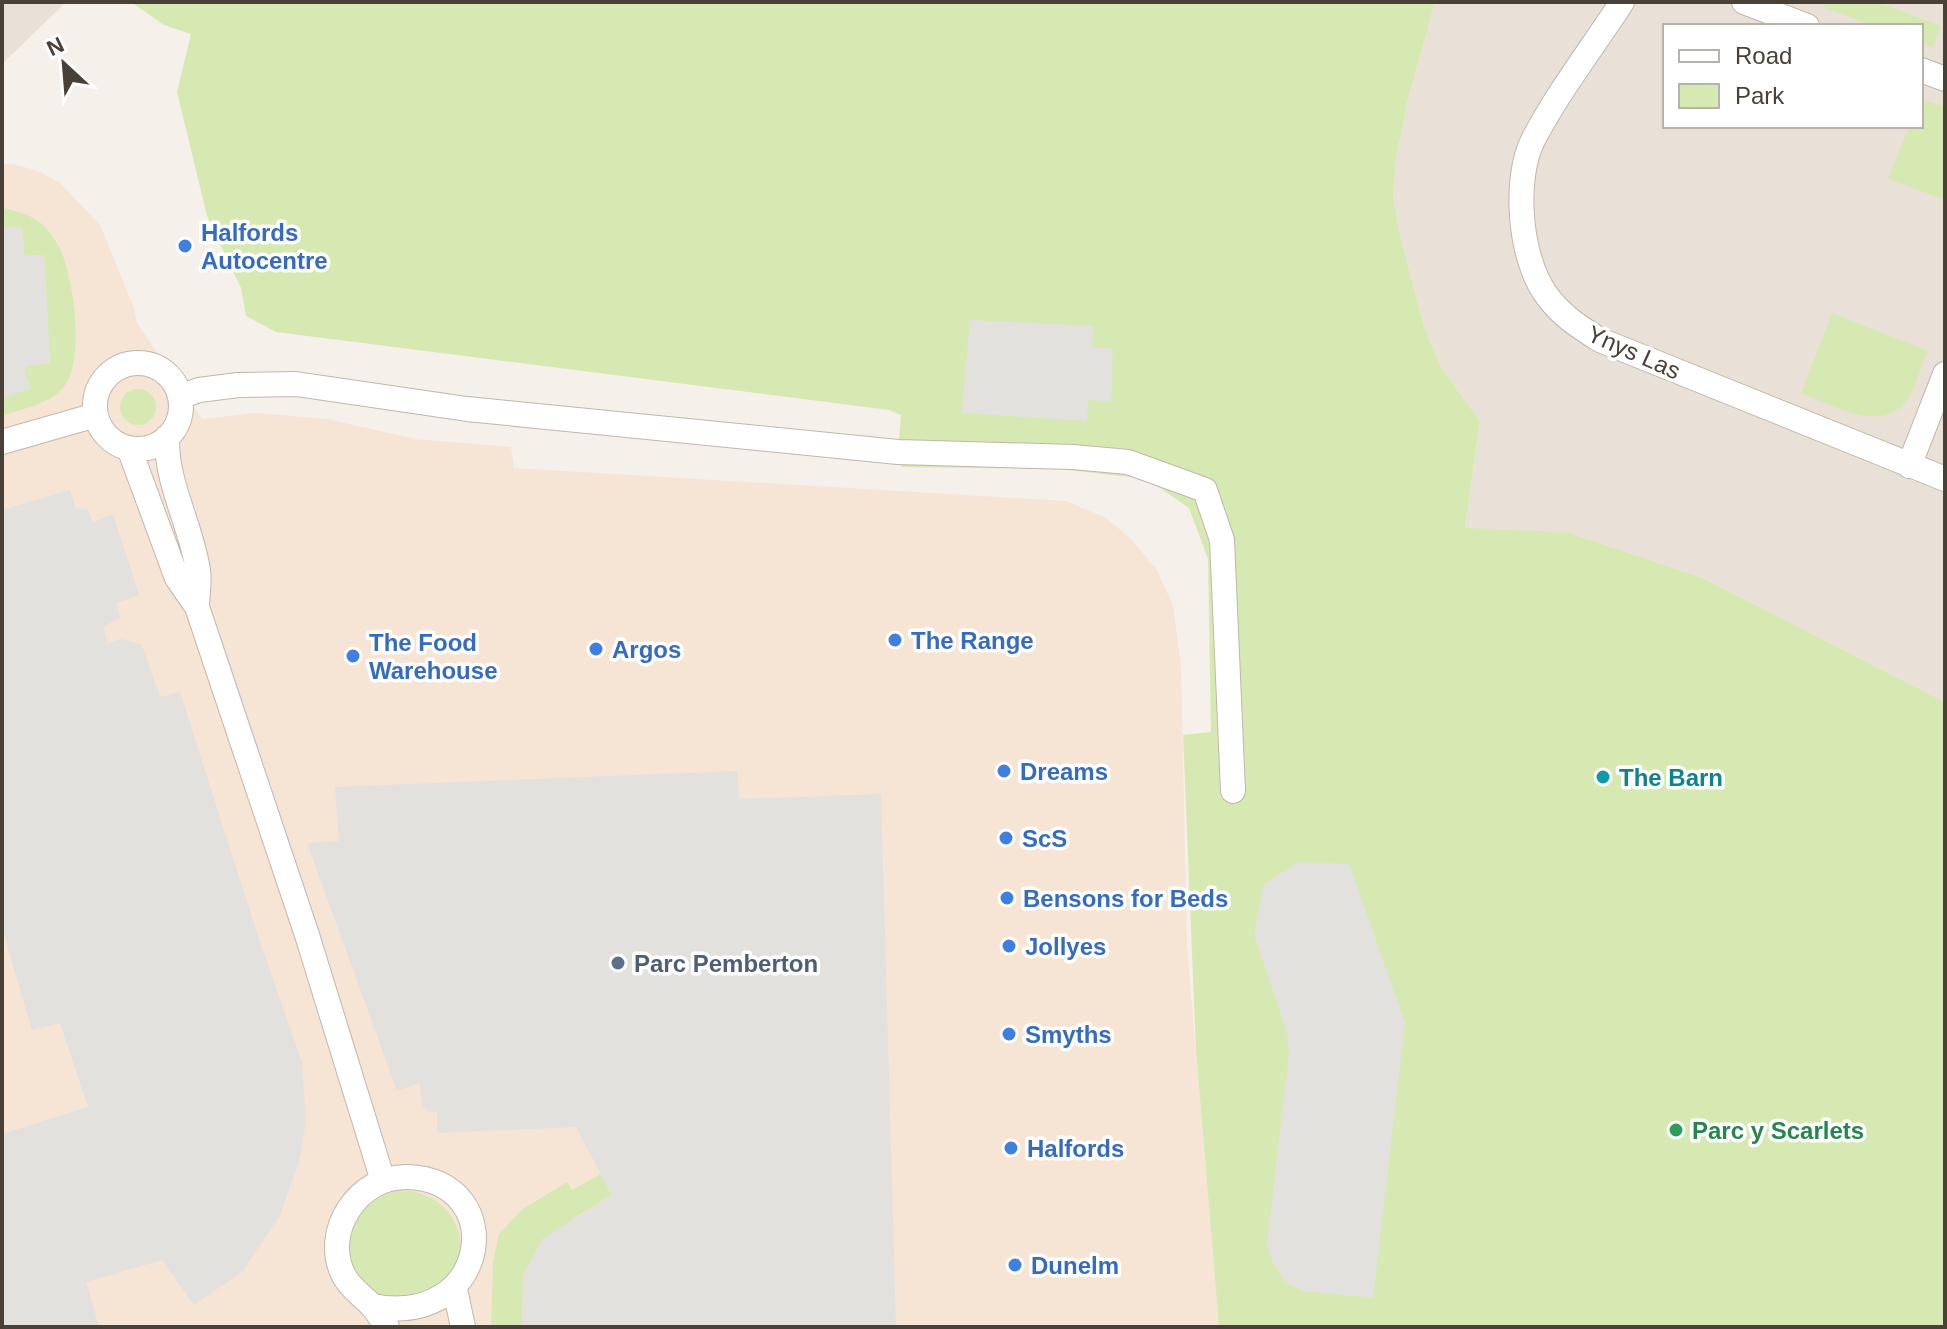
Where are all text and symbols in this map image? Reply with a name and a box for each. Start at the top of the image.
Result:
north arrow [24,24,104,104]
legend [1663,24,1923,128]
text: N [43,32,68,61]
text: Road [1735,42,1792,69]
text: Park [1735,82,1785,109]
place label: Halfords Autocentre [201,219,328,274]
marker: Halfords Autocentre [176,237,194,255]
street label: Ynys Las [1583,320,1685,384]
place label: The Range [911,627,1034,654]
place label: The Food Warehouse [369,629,497,684]
marker: The Range [886,631,904,649]
place label: Argos [612,636,681,663]
marker: Argos [587,640,605,658]
marker: The Food Warehouse [344,647,362,665]
place label: Dreams [1020,758,1108,785]
marker: Dreams [995,762,1013,780]
place label: The Barn [1619,764,1723,791]
marker: The Barn [1594,768,1612,786]
place label: ScS [1022,825,1067,852]
marker: ScS [997,829,1015,847]
place label: Bensons for Beds [1023,885,1228,912]
marker: Bensons for Beds [998,889,1016,907]
place label: Jollyes [1025,933,1106,960]
marker: Jollyes [1000,937,1018,955]
place label: Parc Pemberton [634,950,818,977]
marker: Parc Pemberton [609,954,627,972]
place label: Smyths [1025,1021,1112,1048]
marker: Smyths [1000,1025,1018,1043]
place label: Parc y Scarlets [1692,1117,1864,1144]
marker: Parc y Scarlets [1667,1121,1685,1139]
place label: Halfords [1027,1135,1124,1162]
marker: Halfords [1002,1139,1020,1157]
place label: Dunelm [1031,1252,1119,1279]
marker: Dunelm [1006,1256,1024,1274]

